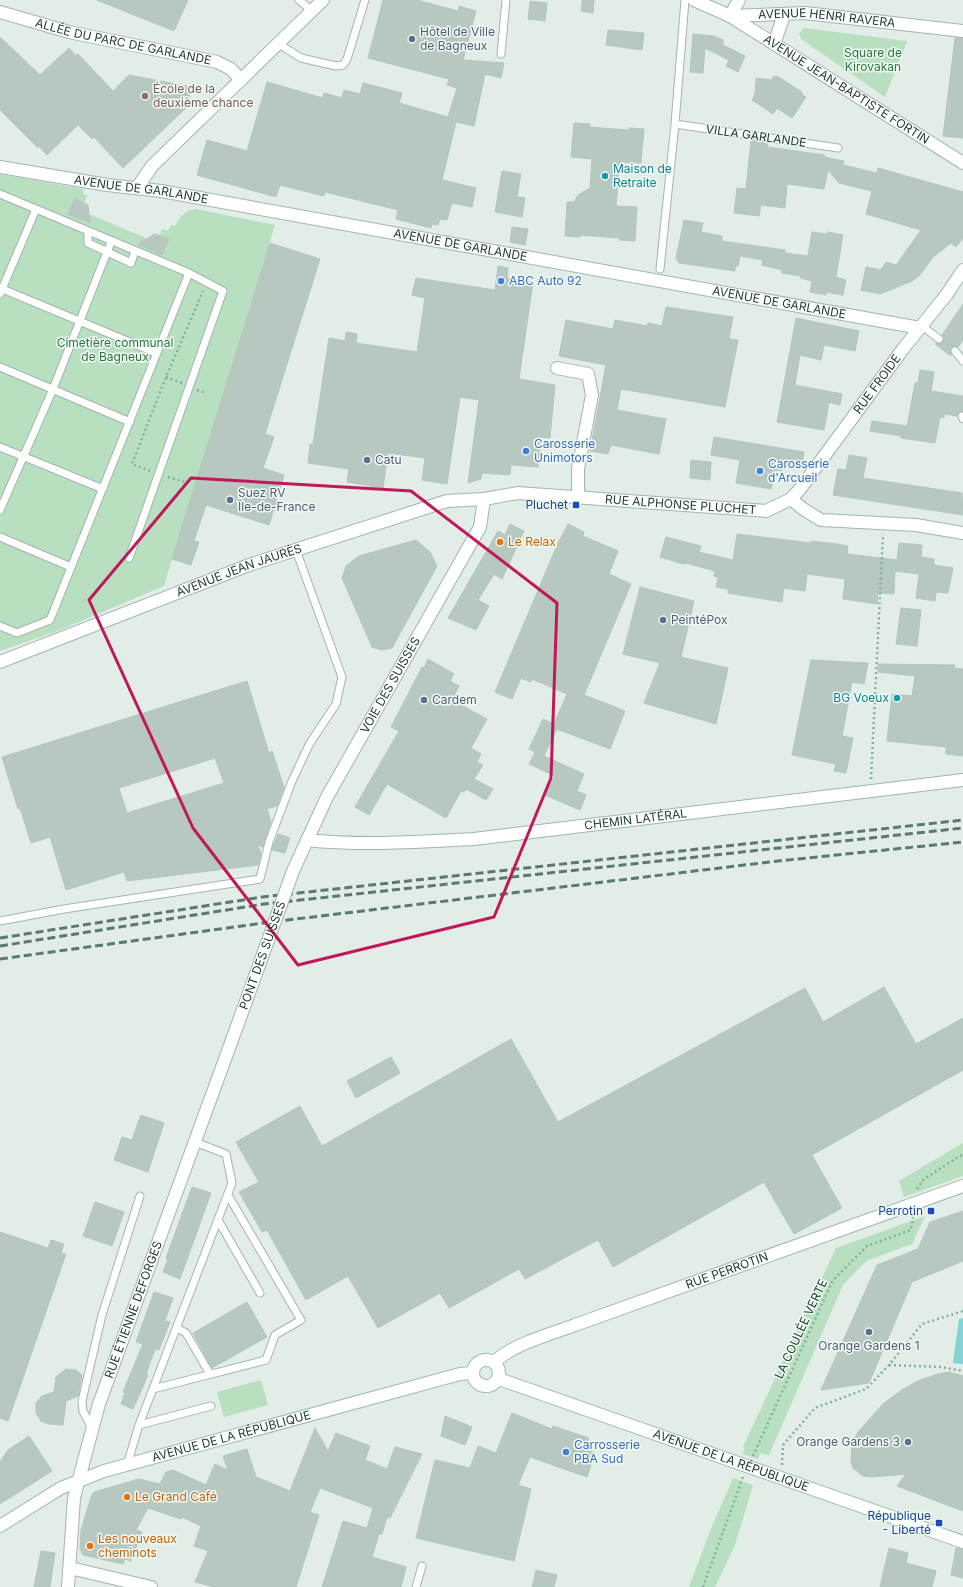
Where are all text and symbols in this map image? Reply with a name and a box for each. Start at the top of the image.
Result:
street label: AVENUE HENRI RAVERA [758,5,896,30]
street label: ALLÉE DU PARC DE GARLANDE [34,15,213,68]
place label: Hôtel de Ville de Bagneux [420,24,495,53]
street label: AVENUE JEAN-BAPTISTE FORTIN [761,31,932,147]
marker: Hôtel de Ville de Bagneux [407,34,417,44]
park label: Square de Kirovakan [844,45,902,74]
place label: École de la deuxième chance [153,81,253,110]
marker: École de la deuxième chance [140,91,150,101]
street label: VILLA GARLANDE [705,121,807,150]
place label: Maison de Retraite [613,161,672,190]
marker: Maison de Retraite [600,171,610,181]
street label: AVENUE DE GARLANDE [73,172,210,206]
street label: AVENUE DE GARLANDE [392,225,528,264]
place label: ABC Auto 92 [509,273,582,288]
marker: ABC Auto 92 [496,276,506,286]
street label: AVENUE DE GARLANDE [711,283,847,322]
park label: Cimetière communal de Bagneux [57,335,173,364]
street label: RUE FROIDE [850,351,904,417]
place label: Carosserie Unimotors [534,436,595,465]
marker: Carosserie Unimotors [521,446,531,456]
place label: Catu [375,452,402,467]
marker: Catu [362,455,372,465]
place label: Carosserie d'Arcueil [768,456,829,485]
marker: Carosserie d'Arcueil [755,466,765,476]
place label: Suez RV Île-de-France [237,485,315,514]
street label: RUE ALPHONSE PLUCHET [605,491,757,517]
marker: Suez RV Île-de-France [225,495,235,505]
place label: Pluchet [525,497,568,512]
marker: Pluchet [571,500,581,510]
place label: Le Relax [508,534,556,549]
marker: Le Relax [495,537,505,547]
street label: AVENUE JEAN JAURÈS [174,540,304,600]
place label: PeintéPox [671,612,728,627]
marker: PeintéPox [658,615,668,625]
street label: VOIE DES SUISSES [357,634,423,736]
place label: BG Voeux [833,690,889,705]
place label: Cardem [432,692,477,707]
marker: BG Voeux [892,693,902,703]
marker: Cardem [419,695,429,705]
street label: CHEMIN LATÉRAL [583,805,688,833]
street label: PONT DES SUISSES [236,899,289,1011]
place label: Perrotin [878,1203,923,1218]
marker: Perrotin [926,1206,936,1216]
street label: RUE ÉTIENNE DEFORGES [101,1239,165,1380]
street label: RUE PERROTIN [684,1248,770,1292]
street label: LA COULÉE VERTE [771,1277,830,1381]
marker: Orange Gardens 1 [864,1327,874,1337]
place label: Orange Gardens 1 [818,1338,920,1353]
street label: AVENUE DE LA RÉPUBLIQUE [150,1407,312,1465]
street label: AVENUE DE LA RÉPUBLIQUE [651,1426,811,1494]
place label: Orange Gardens 3 [796,1434,900,1449]
place label: Carrosserie PBA Sud [574,1437,640,1466]
marker: Orange Gardens 3 [903,1437,913,1447]
marker: Carrosserie PBA Sud [561,1447,571,1457]
place label: Le Grand Café [135,1489,217,1504]
marker: Le Grand Café [122,1492,132,1502]
place label: République - Liberté [867,1508,931,1537]
marker: République - Liberté [934,1518,944,1528]
place label: Les nouveaux cheminots [98,1531,177,1560]
marker: Les nouveaux cheminots [85,1541,95,1551]

